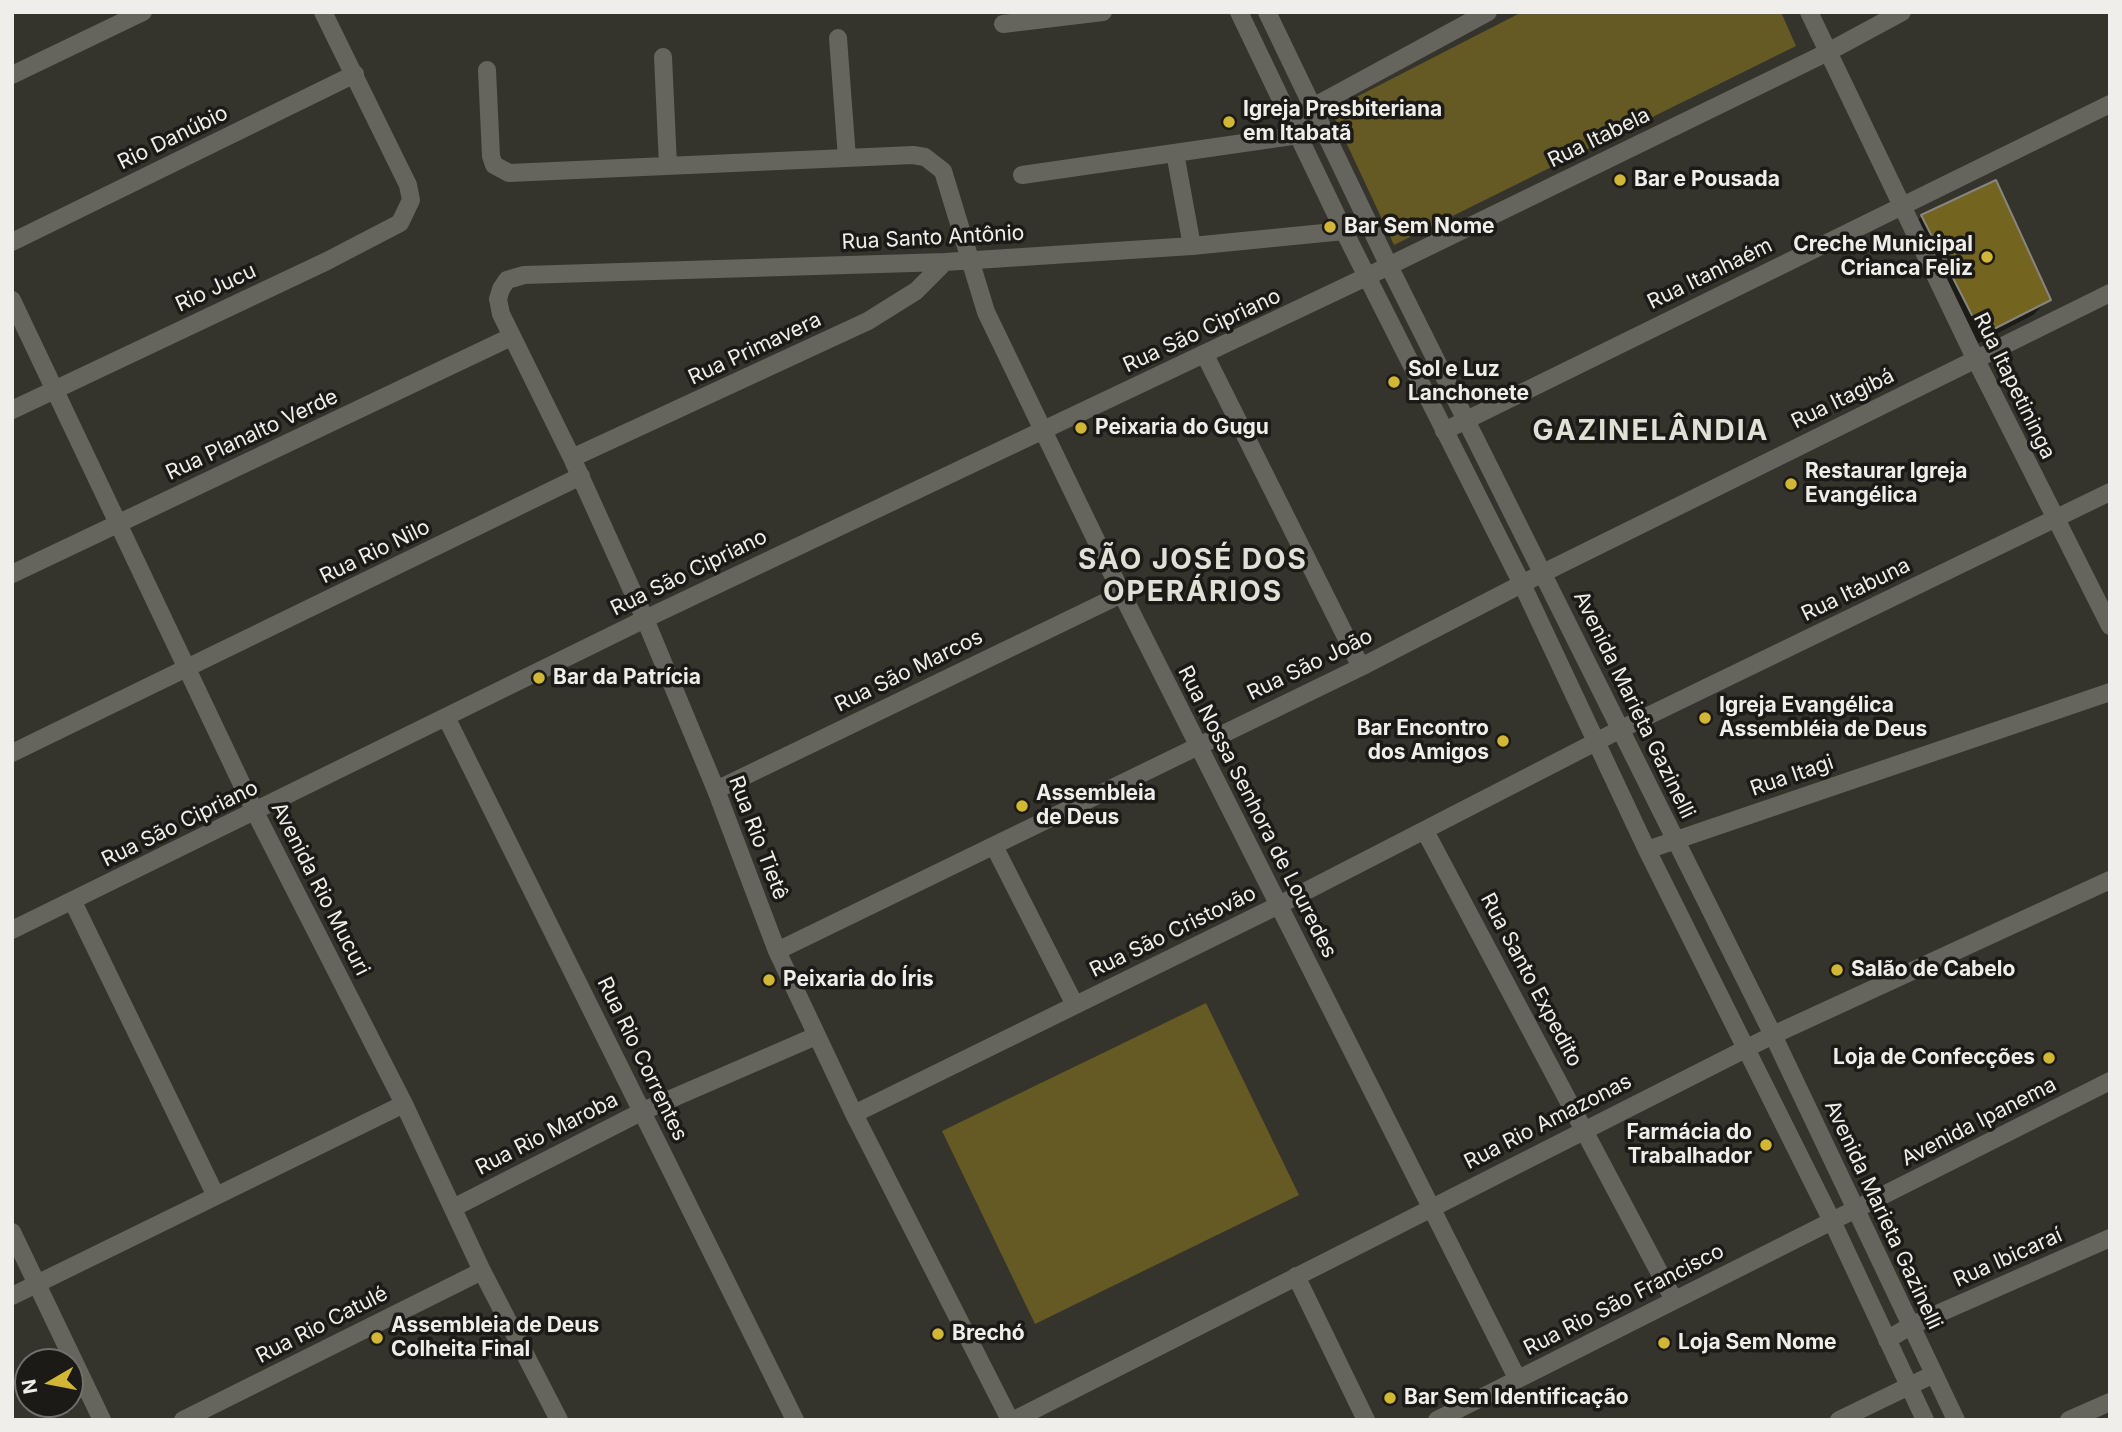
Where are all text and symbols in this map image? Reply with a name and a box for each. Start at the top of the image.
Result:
place label: Igreja Presbiteriana em Itabatã [1243,97,1442,147]
street label: Rio Danúbio [114,101,232,175]
street label: Rua Itabela [1544,102,1654,174]
marker: Igreja Presbiteriana em Itabatã [1221,114,1237,130]
place label: Bar e Pousada [1634,167,1780,193]
marker: Bar e Pousada [1612,172,1628,188]
place label: Bar Sem Nome [1344,214,1495,240]
marker: Bar Sem Nome [1322,219,1338,235]
street label: Rua Santo Antônio [841,221,1025,255]
place label: Creche Municipal Crianca Feliz [1793,232,1973,282]
street label: Rua Itanhaém [1644,233,1776,315]
marker: Creche Municipal Crianca Feliz [1979,249,1995,265]
street label: Rio Jucu [172,258,260,318]
street label: Rua São Cipriano [1119,283,1285,379]
street label: Rua Primavera [685,307,825,391]
street label: Rua Itapetininga [1968,309,2060,463]
place label: Sol e Luz Lanchonete [1408,357,1529,407]
street label: Rua Itagibá [1788,363,1898,435]
marker: Sol e Luz Lanchonete [1386,374,1402,390]
street label: Rua Planalto Verde [162,384,342,486]
place label: Peixaria do Gugu [1095,415,1269,441]
district label: GAZINELÂNDIA [1534,415,1768,449]
marker: Peixaria do Gugu [1073,420,1089,436]
place label: Restaurar Igreja Evangélica [1805,459,1967,509]
marker: Restaurar Igreja Evangélica [1783,476,1799,492]
street label: Rua Rio Nilo [316,515,434,589]
street label: Rua São Cipriano [607,524,771,622]
district label: SÃO JOSÉ DOS OPERÁRIOS [1080,544,1306,610]
street label: Rua Itabuna [1798,553,1914,627]
street label: Avenida Marieta Gazinelli [1568,587,1700,823]
street label: Rua São Marcos [831,624,987,718]
street label: Rua São João [1243,624,1377,706]
street label: Rua Nossa Senhora de Louredes [1172,662,1342,962]
place label: Bar da Patrícia [553,665,701,691]
marker: Bar da Patrícia [531,670,547,686]
place label: Igreja Evangélica Assembléia de Deus [1719,693,1927,743]
marker: Igreja Evangélica Assembléia de Deus [1697,710,1713,726]
place label: Bar Encontro dos Amigos [1357,716,1489,766]
marker: Bar Encontro dos Amigos [1495,733,1511,749]
street label: Rua Itagi [1747,750,1837,802]
street label: Rua Rio Tietê [723,773,793,903]
street label: Rua São Cipriano [98,775,262,873]
place label: Assembleia de Deus [1036,781,1156,831]
street label: Avenida Rio Mucuri [265,798,375,980]
marker: Assembleia de Deus [1014,798,1030,814]
street label: Rua São Cristovão [1086,881,1260,983]
street label: Rua Santo Expedito [1475,889,1587,1071]
place label: Salão de Cabelo [1851,957,2015,983]
marker: Salão de Cabelo [1829,962,1845,978]
place label: Peixaria do Íris [783,967,934,993]
marker: Peixaria do Íris [761,972,777,988]
street label: Rua Rio Correntes [591,973,693,1145]
place label: Loja de Confecções [1833,1045,2035,1071]
marker: Loja de Confecções [2041,1050,2057,1066]
street label: Rua Rio Amazonas [1460,1069,1636,1175]
street label: Avenida Ipanema [1898,1072,2060,1172]
street label: Rua Rio Maroba [472,1087,622,1181]
street label: Avenida Marieta Gazinelli [1819,1096,1947,1334]
place label: Farmácia do Trabalhador [1626,1120,1752,1170]
marker: Farmácia do Trabalhador [1758,1137,1774,1153]
street label: Rua Ibicaraí [1950,1223,2066,1293]
street label: Rua Rio São Francisco [1520,1239,1728,1361]
street label: Rua Rio Catulé [252,1281,392,1369]
place label: Assembleia de Deus Colheita Final [391,1313,599,1363]
place label: Brechó [952,1321,1025,1347]
marker: Brechó [930,1326,946,1342]
marker: Assembleia de Deus Colheita Final [369,1330,385,1346]
place label: Loja Sem Nome [1678,1330,1837,1356]
marker: Loja Sem Nome [1656,1335,1672,1351]
north arrow [14,1348,84,1418]
text: N [17,1377,42,1396]
place label: Bar Sem Identificação [1404,1385,1629,1411]
marker: Bar Sem Identificação [1382,1390,1398,1406]

